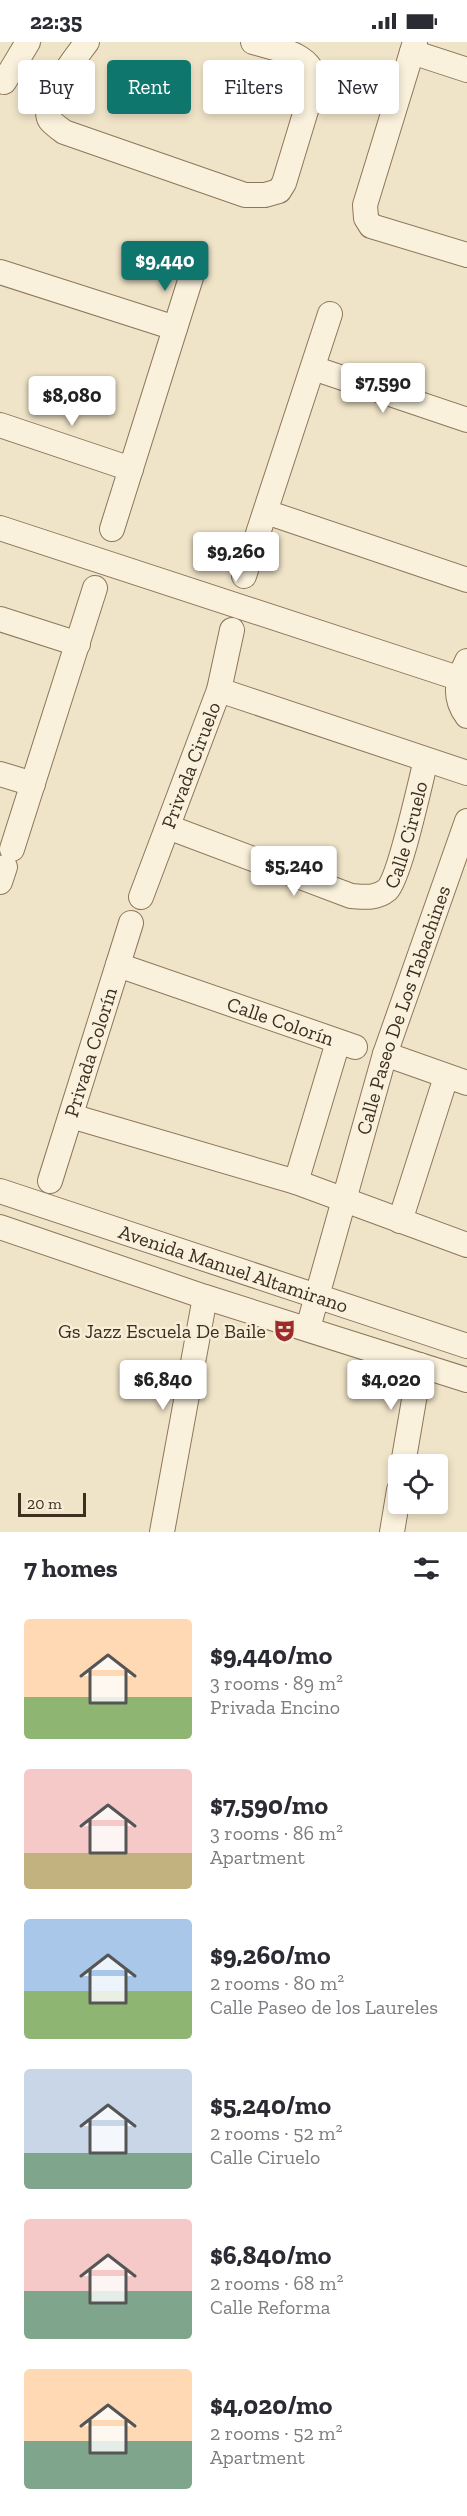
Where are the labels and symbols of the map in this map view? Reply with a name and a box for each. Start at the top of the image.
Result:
pin: $9,440 [116,241,214,292]
pin: $7,590 [334,363,432,414]
pin: $8,080 [23,376,121,427]
pin: $9,260 [187,532,285,583]
street label: Privada Ciruelo [156,698,225,832]
street label: Calle Ciruelo [379,779,432,892]
pin: $5,240 [245,846,343,897]
street label: Calle Paseo De Los Tabachines [351,882,455,1137]
street label: Privada Colorín [59,984,122,1120]
street label: Calle Colorín [224,992,338,1051]
street label: Avenida Manuel Altamirano [116,1219,351,1318]
theatre icon: Gs Jazz Escuela De Baile [271,1318,297,1344]
place label: Gs Jazz Escuela De Baile [58,1319,266,1343]
pin: $6,840 [114,1360,212,1411]
pin: $4,020 [342,1360,440,1411]
scale bar [18,1490,86,1518]

